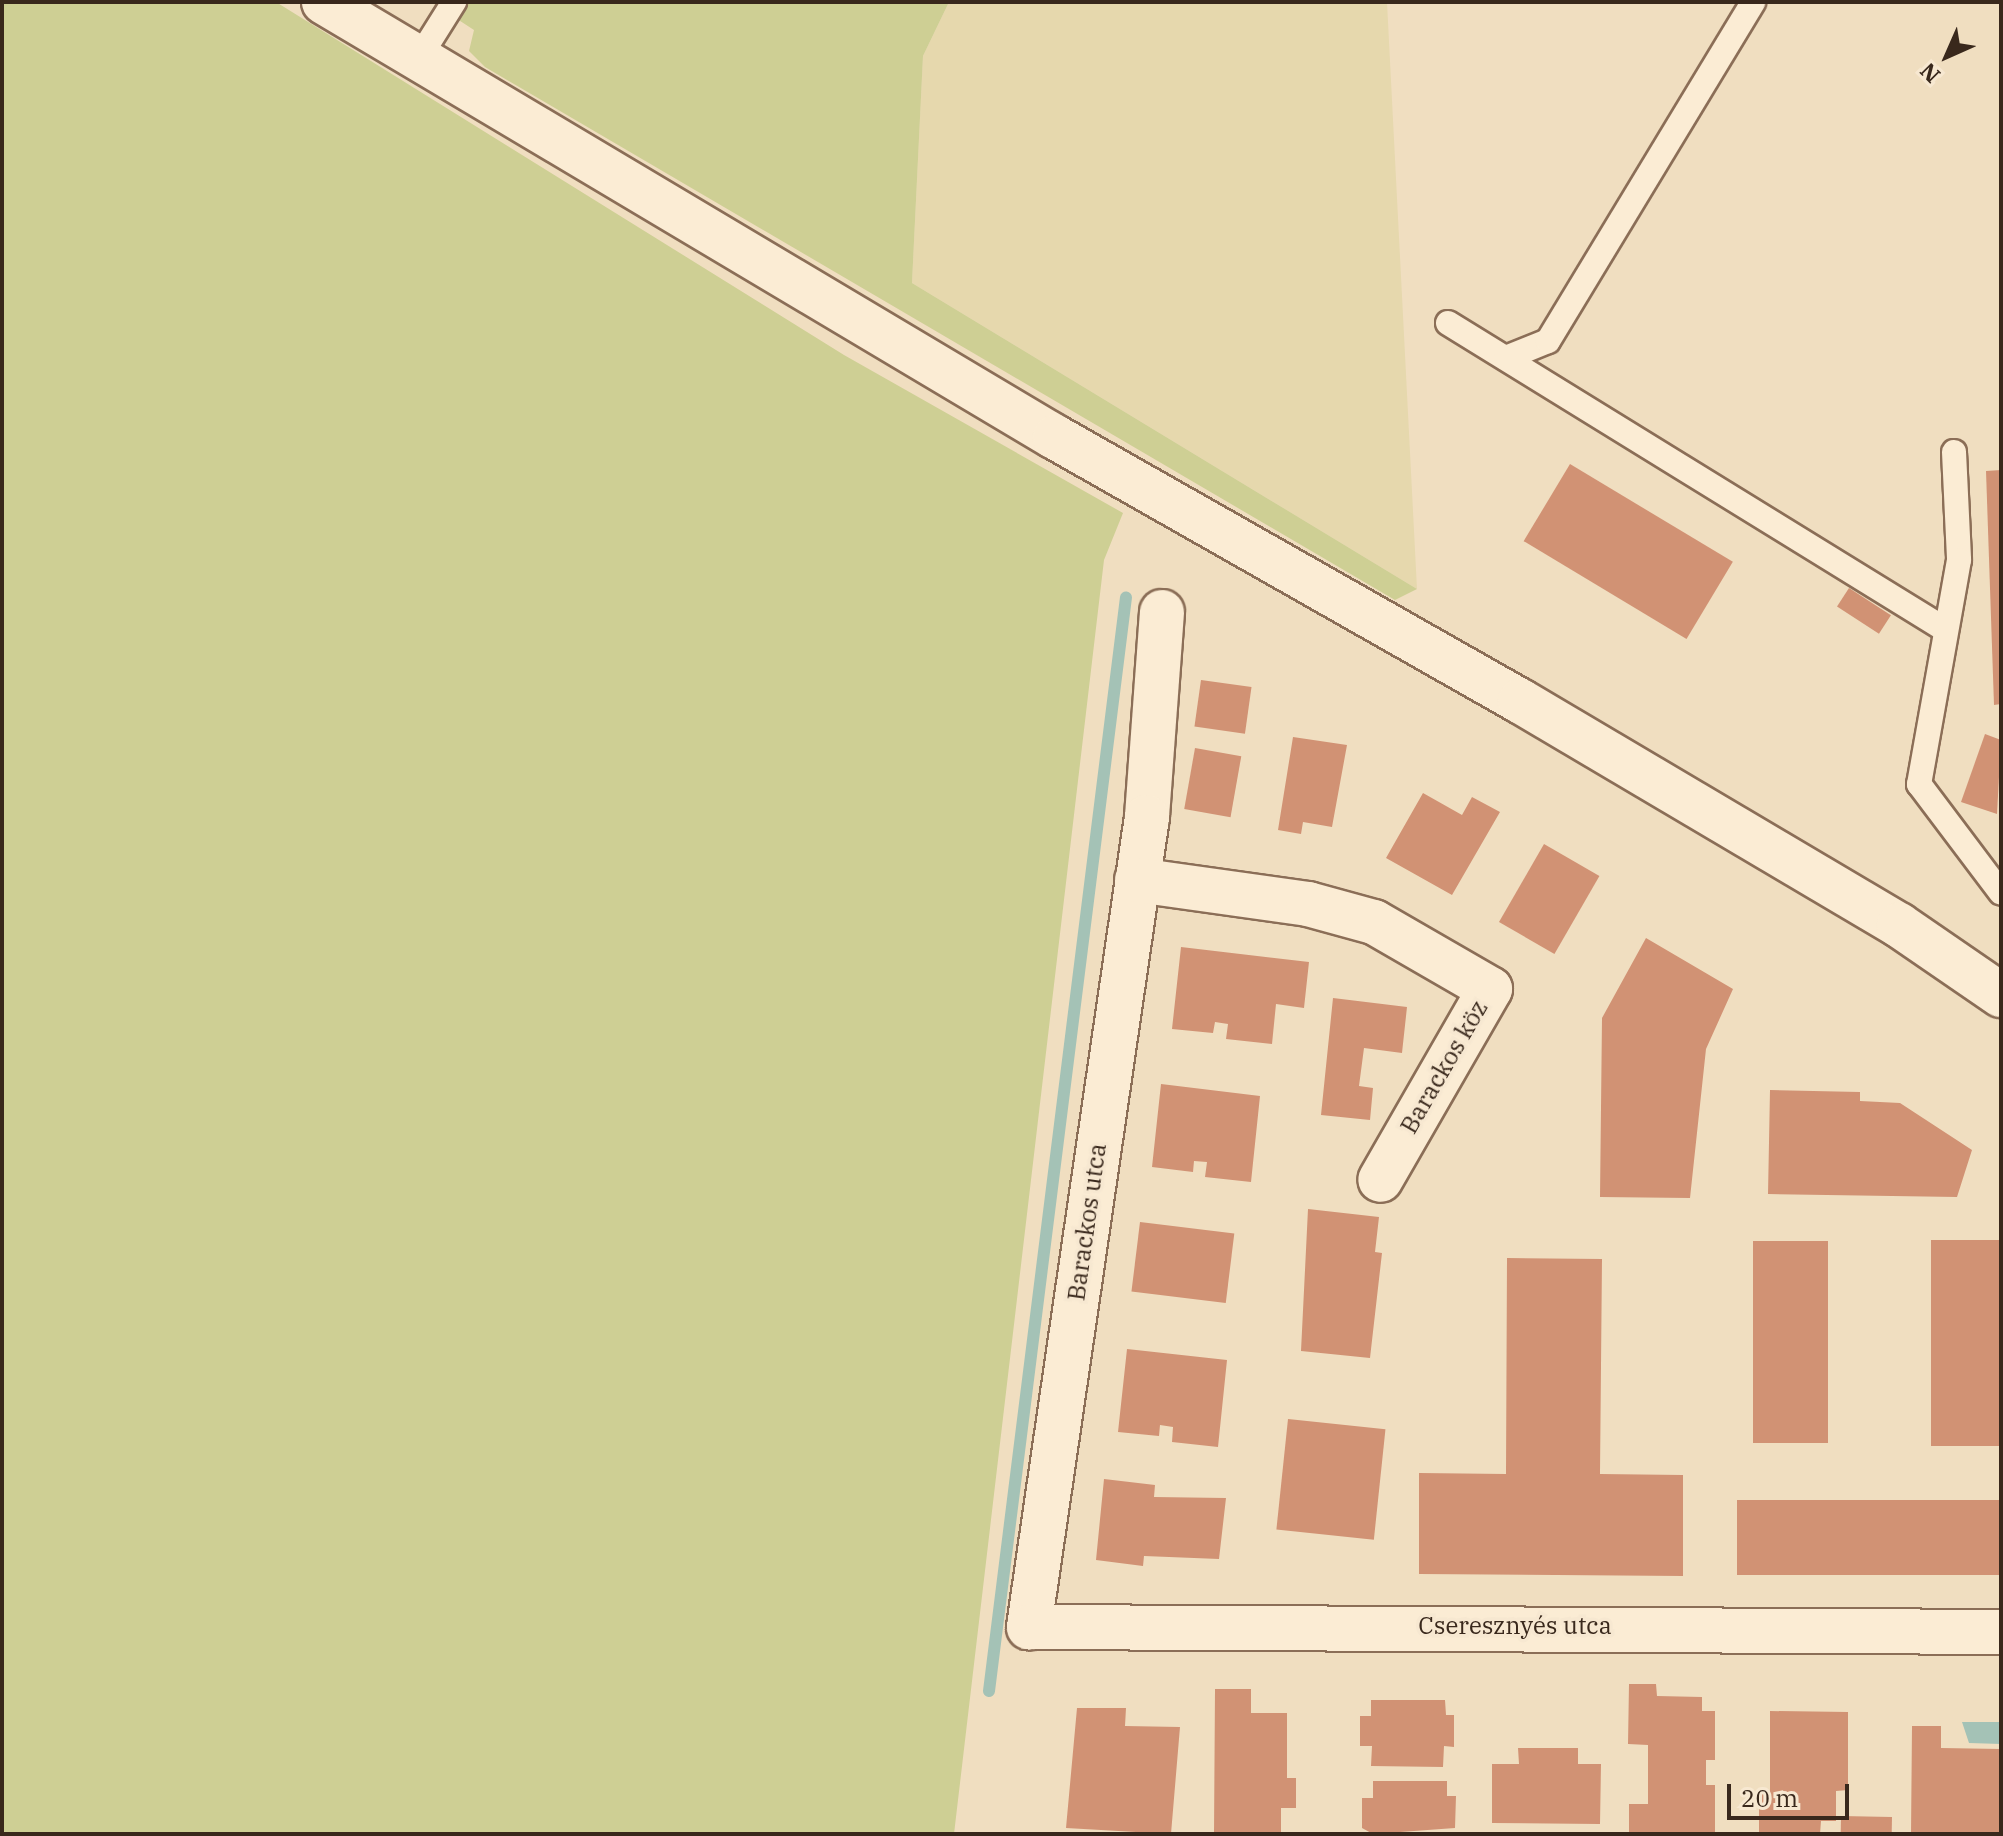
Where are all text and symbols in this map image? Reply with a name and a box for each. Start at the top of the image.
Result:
north arrow [1907,16,1987,96]
text: N [1913,57,1946,90]
street label: Barackos köz [1394,995,1494,1139]
street label: Barackos utca [1062,1142,1112,1302]
street label: Cseresznyés utca [1418,1612,1612,1640]
scale bar [1731,1768,1853,1818]
text: 20 m [1741,1782,1798,1814]

